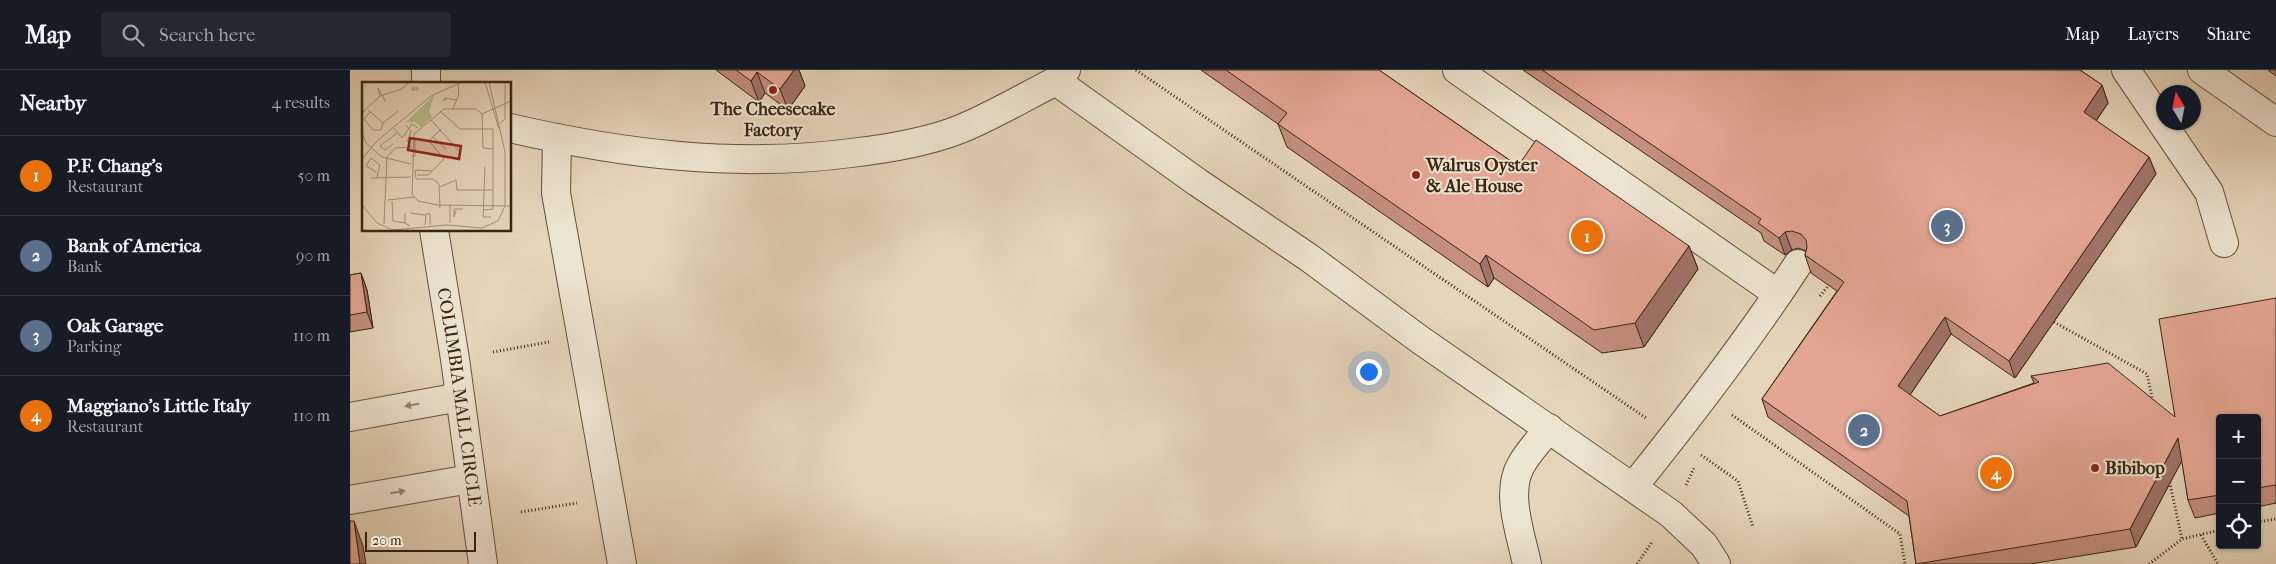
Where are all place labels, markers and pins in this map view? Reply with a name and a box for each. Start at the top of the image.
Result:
marker: The Cheesecake Factory [767,84,779,96]
place label: The Cheesecake Factory [710,99,836,141]
place label: Walrus Oyster & Ale House [1425,155,1538,197]
marker: Walrus Oyster & Ale House [1410,169,1422,181]
pin: 3 [1931,207,1963,245]
pin: 1 [1571,217,1603,255]
pin: 2 [1848,411,1880,449]
pin: 4 [1980,454,2012,492]
place label: Bibibop [2105,458,2165,479]
marker: Bibibop [2089,462,2101,474]

